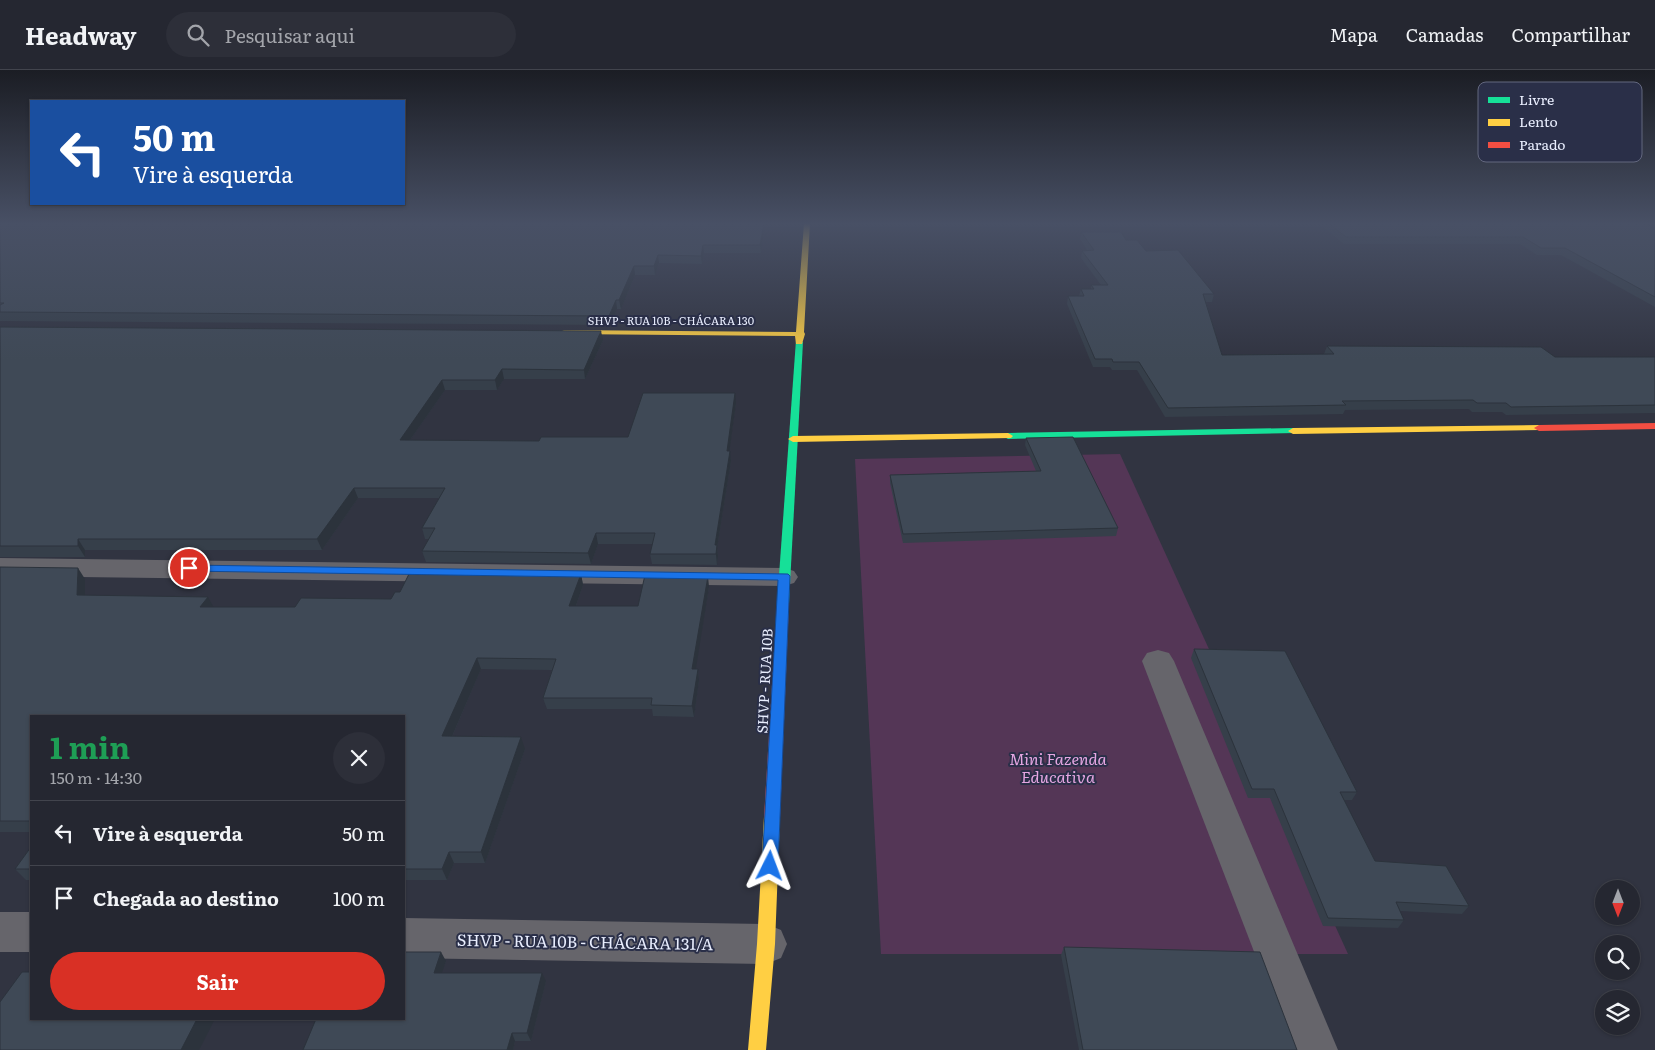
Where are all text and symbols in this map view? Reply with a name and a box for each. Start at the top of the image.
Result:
search box [166,12,516,57]
text: Headway [25,17,136,52]
icon: search [184,21,212,49]
text: Pesquisar aqui [224,21,355,49]
text: Mapa [1330,21,1378,48]
text: Camadas [1406,21,1483,48]
text: Compartilhar [1511,21,1630,48]
legend [1478,82,1642,162]
text: Livre [1519,89,1554,109]
text: 50 m [133,110,216,162]
text: Lento [1519,111,1558,131]
icon: left [50,120,115,185]
text: Parado [1519,134,1566,154]
text: Vire à esquerda [133,157,293,190]
street label: SHVP - RUA 10B - CHÁCARA 130 [588,312,754,328]
pin [168,547,210,589]
icon: arrive [175,554,203,582]
street label: SHVP - RUA 10B [751,628,777,734]
text: 1 min [50,724,130,768]
button: close [333,732,385,784]
park label: Mini Fazenda Educativa [1009,746,1108,788]
text: 150 m · 14:30 [50,765,142,789]
icon: left [50,819,78,847]
text: Vire à esquerda [93,819,243,847]
text: 50 m [342,819,385,847]
position arrow [743,839,795,891]
north arrow [1595,880,1640,925]
map controls [1595,880,1640,1035]
icon: arrive [50,884,78,912]
text: Chegada ao destino [93,884,279,912]
text: 100 m [333,884,385,912]
street label: SHVP - RUA 10B - CHÁCARA 131/A [457,927,714,955]
button: search [1595,935,1640,980]
button: Sair [50,952,385,1010]
button: layers [1595,990,1640,1035]

